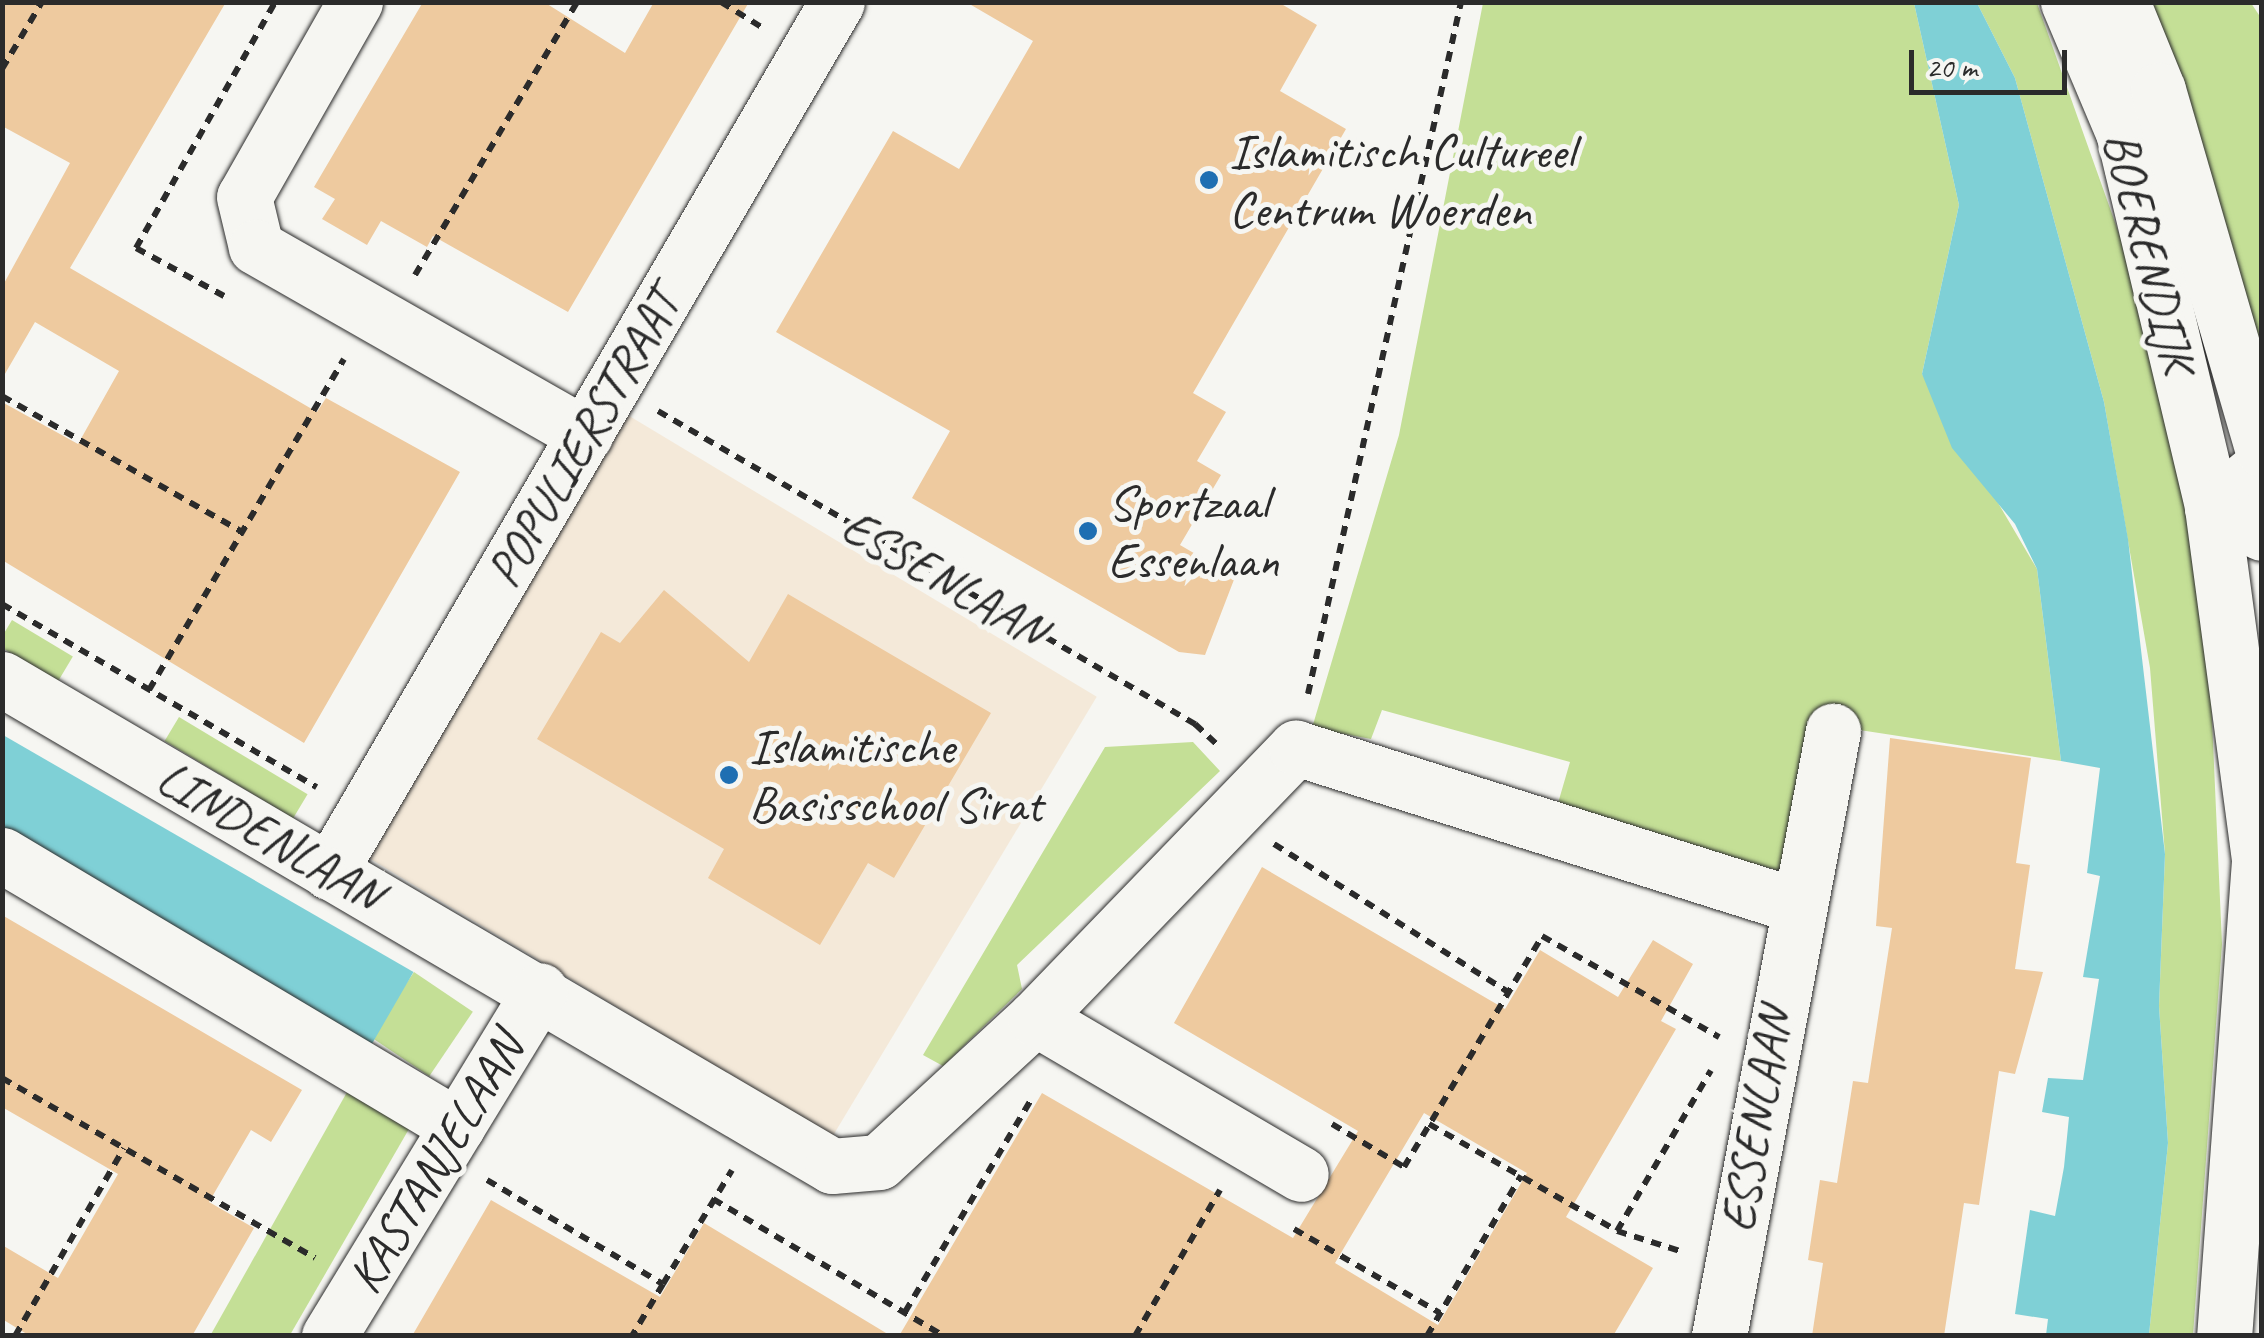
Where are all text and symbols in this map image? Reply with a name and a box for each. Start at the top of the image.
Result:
scale bar [1914,30,2072,92]
text: 20 m [1926,48,1977,86]
place label: Islamitisch Cultureel Centrum Woerden [1229,121,1575,238]
street label: BOERENDIJK [2090,126,2208,378]
marker: Islamitisch Cultureel Centrum Woerden [1198,169,1220,191]
street label: POPULIERSTRAAT [474,278,692,598]
place label: Sportzaal Essenlaan [1108,472,1279,590]
street label: ESSENLAAN [831,496,1057,660]
marker: Sportzaal Essenlaan [1077,520,1099,542]
place label: Islamitische Basisschool Sirat [749,716,1043,834]
street label: LINDENLAAN [147,747,393,925]
marker: Islamitische Basisschool Sirat [718,764,740,786]
street label: ESSENLAAN [1707,1004,1805,1236]
street label: KASTANJELAAN [334,1022,536,1304]

